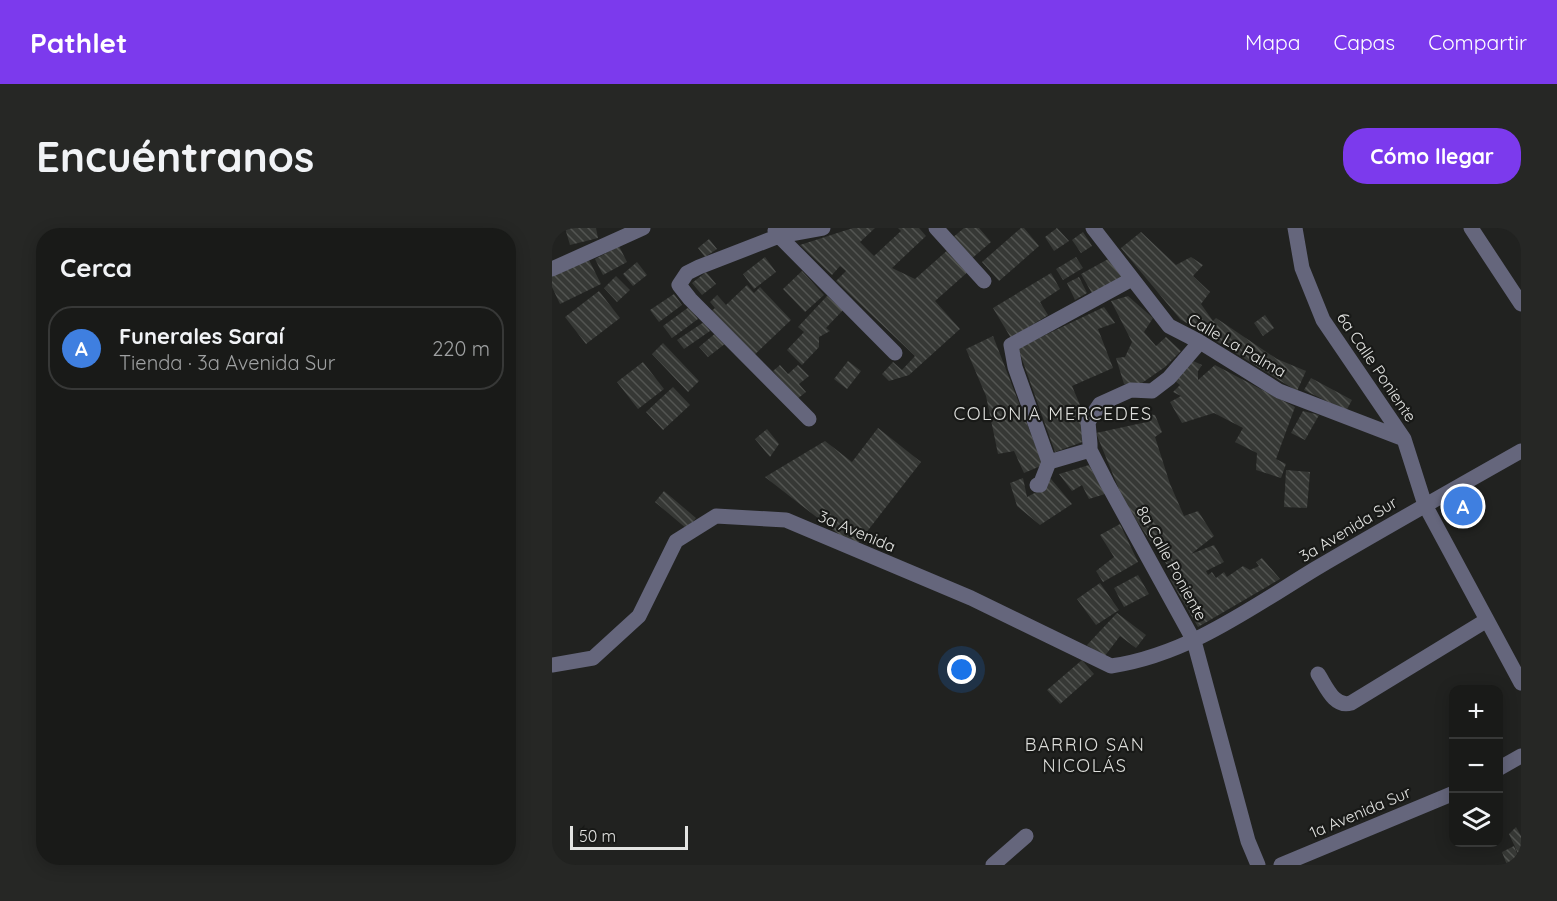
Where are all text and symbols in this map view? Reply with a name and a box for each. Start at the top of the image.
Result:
text: Pathlet [30,25,127,60]
text: Mapa [1245,29,1300,55]
text: Capas [1333,29,1395,55]
text: Compartir [1428,29,1527,55]
button: Cómo llegar [1343,128,1521,184]
text: Encuéntranos [36,130,314,183]
text: Cerca [60,251,132,284]
street label: 6a Calle Poniente [1333,308,1421,426]
street label: Calle La Palma [1184,309,1290,381]
text: Funerales Saraí [119,322,284,350]
text: A [75,336,88,361]
text: 220 m [432,336,490,361]
text: Tienda · 3a Avenida Sur [119,350,335,375]
district label: COLONIA MERCEDES [953,402,1153,425]
pin: A [1444,484,1482,528]
street label: 3a Avenida Sur [1296,492,1400,566]
street label: 8a Calle Poniente [1132,502,1212,624]
street label: 3a Avenida [815,506,899,556]
your location [947,655,976,684]
map controls [1449,685,1503,847]
button: + [1449,685,1503,739]
district label: BARRIO SAN NICOLÁS [1025,733,1145,777]
button: − [1449,739,1503,793]
street label: 1a Avenida Sur [1306,782,1414,842]
button: layers [1449,793,1503,847]
scale bar [570,823,688,850]
text: 50 m [579,826,616,846]

